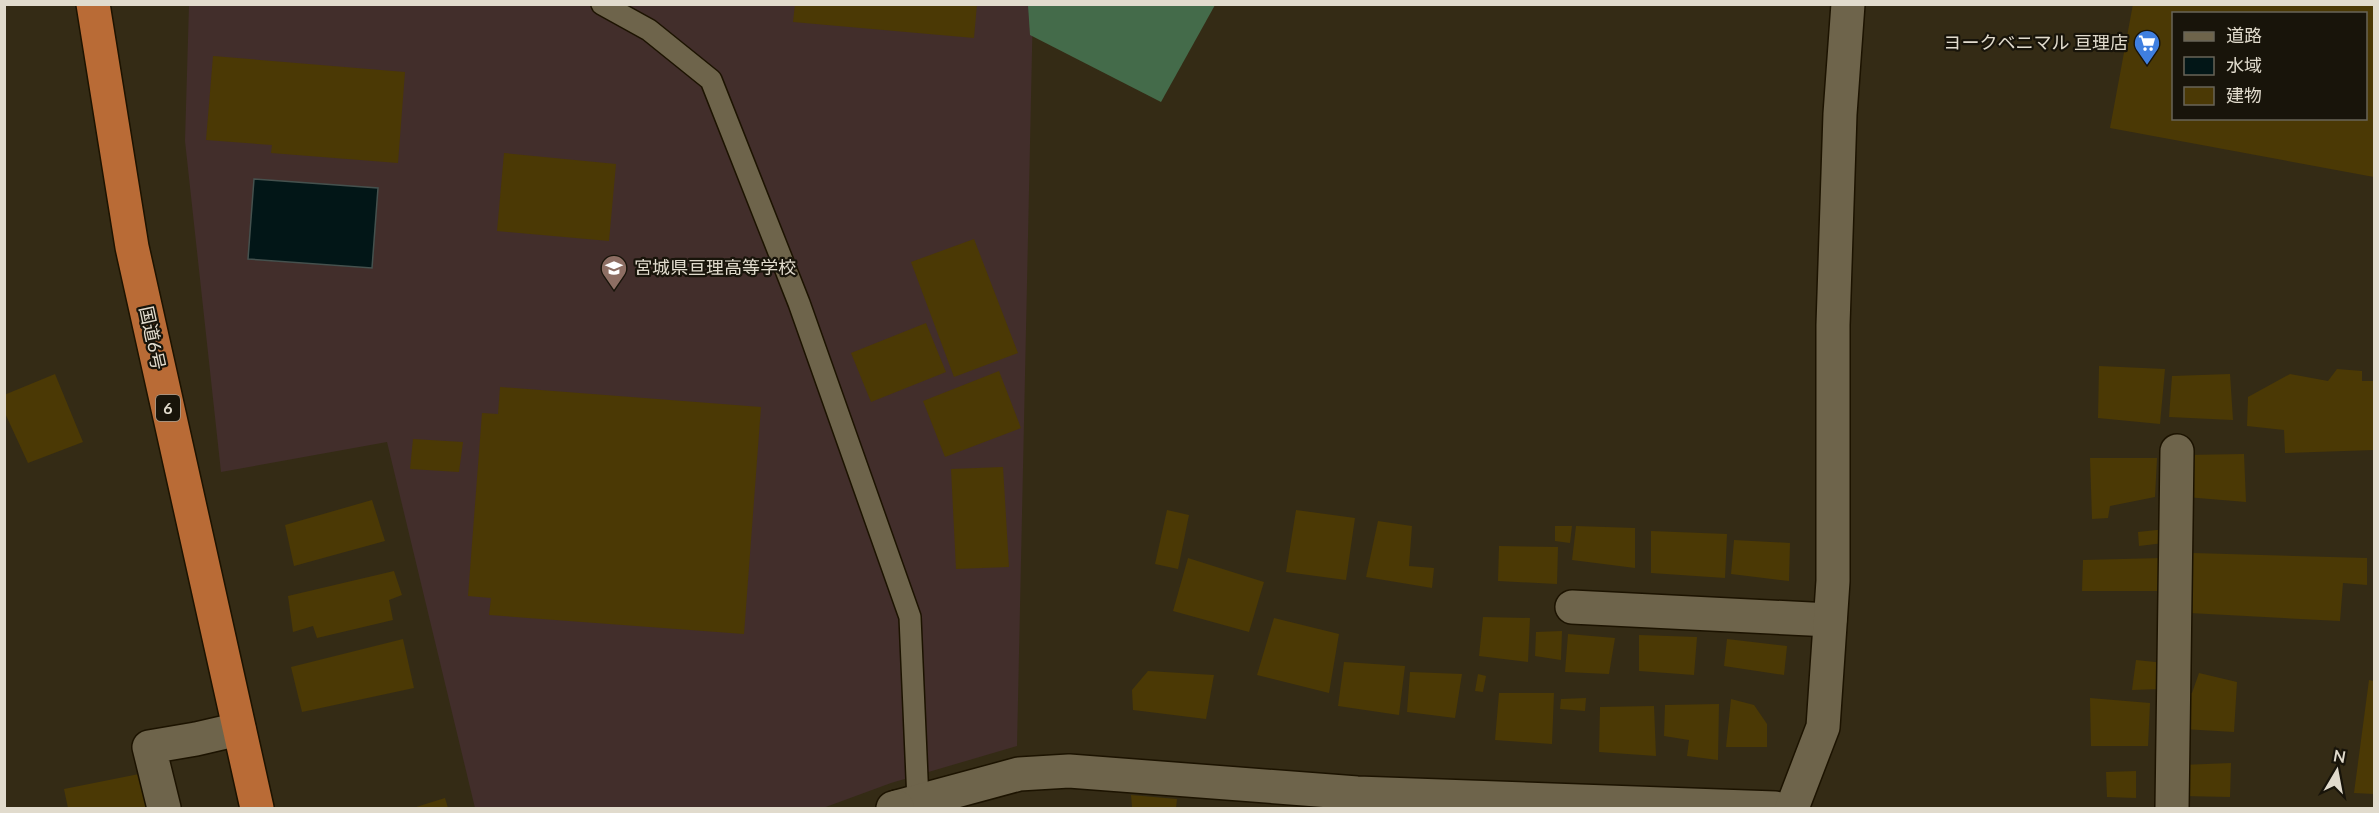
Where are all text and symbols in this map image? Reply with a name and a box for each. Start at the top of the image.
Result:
legend [2172,12,2367,120]
text: 道路 [2226,24,2262,46]
supermarket icon: ヨークベニマル 亘理店 [2132,28,2162,66]
place label: ヨークベニマル 亘理店 [1943,31,2128,53]
text: 水域 [2226,54,2262,76]
text: 建物 [2226,84,2262,106]
school or university icon: 宮城県亘理高等学校 [599,253,629,291]
place label: 宮城県亘理高等学校 [634,256,796,278]
street label: 国道6号 [136,304,170,372]
road number: 6 [156,395,180,421]
north arrow [2307,741,2367,801]
text: N [2332,745,2347,766]

